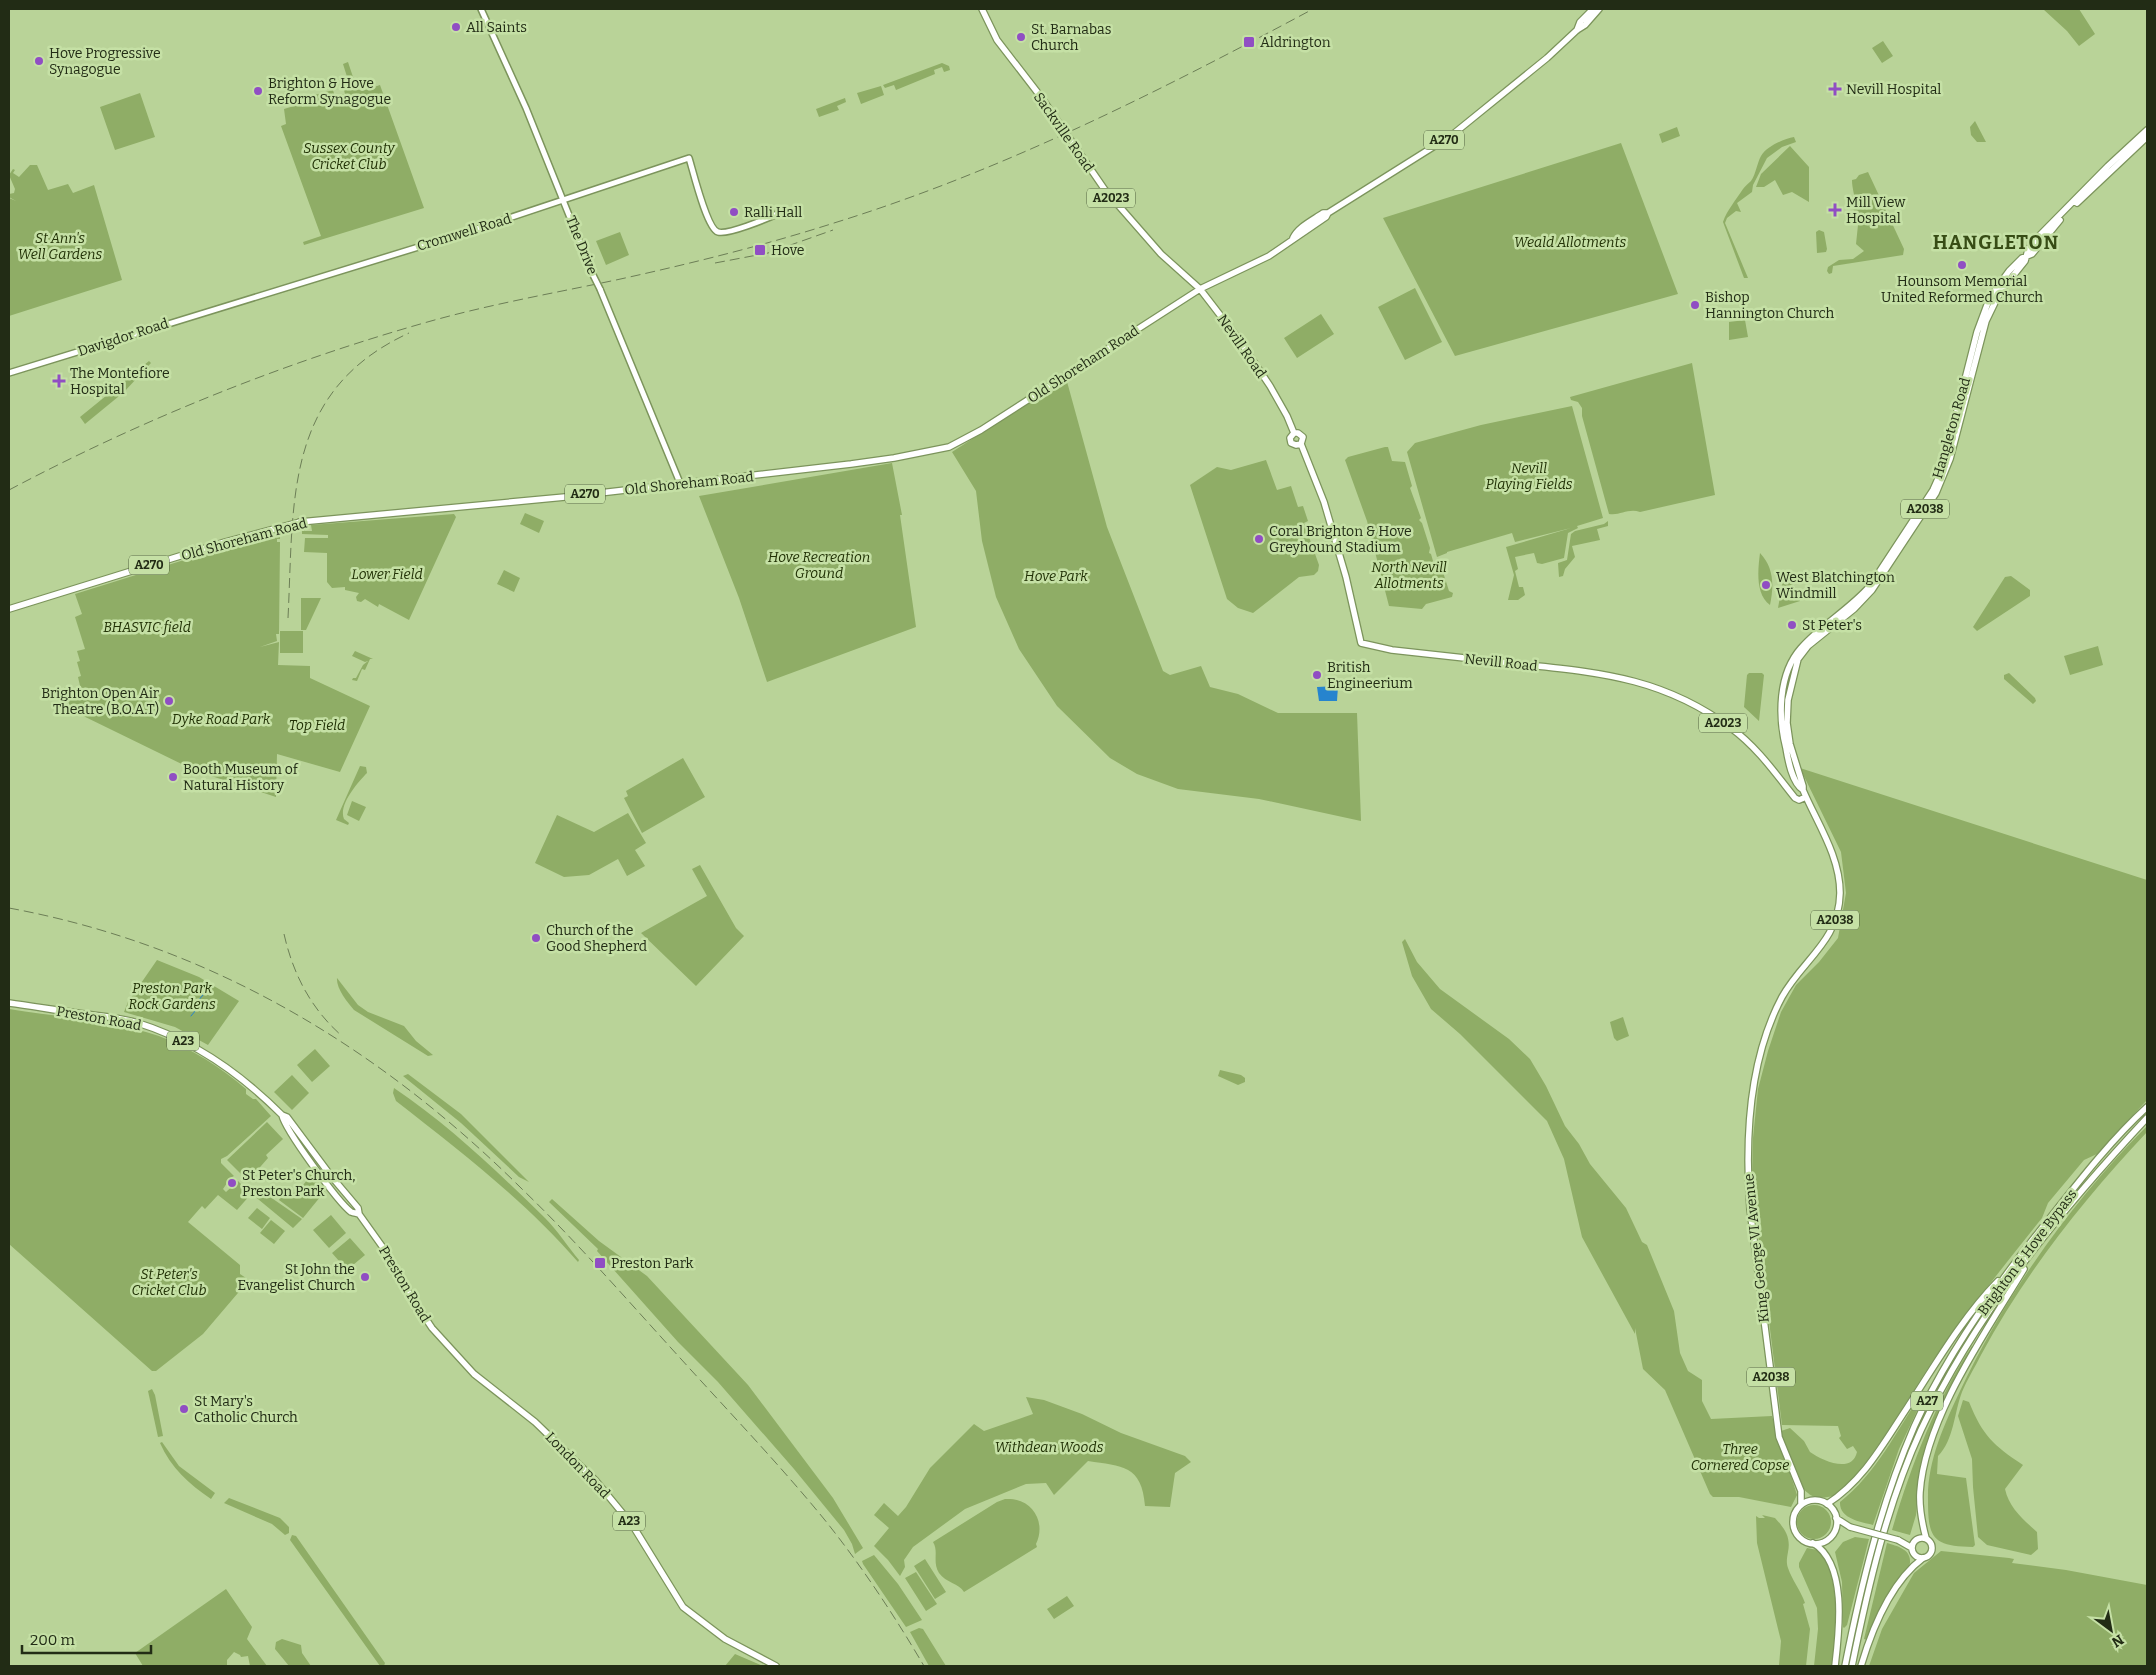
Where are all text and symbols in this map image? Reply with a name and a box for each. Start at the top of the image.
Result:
place label: All Saints [466,19,527,36]
marker: All Saints [450,21,462,33]
place label: St. Barnabas Church [1031,21,1111,54]
marker: St. Barnabas Church [1015,31,1027,43]
place label: Aldrington [1260,34,1331,51]
marker: Aldrington [1242,35,1256,49]
place label: Hove Progressive Synagogue [49,45,161,78]
marker: Hove Progressive Synagogue [33,55,45,67]
place label: Brighton & Hove Reform Synagogue [268,75,391,108]
place label: Nevill Hospital [1846,81,1941,98]
marker: Nevill Hospital [1828,82,1842,96]
marker: Brighton & Hove Reform Synagogue [252,85,264,97]
street label: Sackville Road [1030,89,1097,175]
road number: A270 [1424,130,1464,150]
park label: Sussex County Cricket Club [303,140,396,173]
road number: A2023 [1087,188,1135,208]
place label: Mill View Hospital [1846,194,1906,227]
marker: Mill View Hospital [1828,203,1842,217]
place label: Ralli Hall [744,204,802,221]
marker: Ralli Hall [728,206,740,218]
street label: Cromwell Road [415,210,513,255]
street label: The Drive [562,213,601,277]
park label: St Ann's Well Gardens [18,230,103,263]
district label: HANGLETON [1933,231,2059,254]
park label: Weald Allotments [1514,234,1626,251]
place label: Hove [771,242,804,259]
marker: Hove [753,243,767,257]
marker: Hounsom Memorial United Reformed Church [1956,259,1968,271]
place label: Hounsom Memorial United Reformed Church [1881,273,2043,306]
place label: Bishop Hannington Church [1705,289,1834,322]
marker: Bishop Hannington Church [1689,299,1701,311]
street label: Nevill Road [1214,311,1270,381]
street label: Davigdor Road [76,315,171,360]
street label: Old Shoreham Road [1024,322,1142,407]
place label: The Montefiore Hospital [70,365,170,398]
marker: The Montefiore Hospital [52,374,66,388]
street label: Hangleton Road [1929,376,1974,481]
park label: Nevill Playing Fields [1486,460,1573,493]
street label: Old Shoreham Road [624,468,754,499]
road number: A270 [565,484,605,504]
road number: A2038 [1901,499,1949,518]
street label: Old Shoreham Road [179,515,309,564]
place label: Coral Brighton & Hove Greyhound Stadium [1269,523,1412,556]
marker: Coral Brighton & Hove Greyhound Stadium [1253,533,1265,545]
park label: Hove Recreation Ground [768,549,870,582]
road number: A270 [129,556,169,574]
park label: North Nevill Allotments [1371,559,1447,592]
park label: Lower Field [351,566,423,583]
park label: Hove Park [1024,568,1088,585]
place label: West Blatchington Windmill [1776,569,1895,602]
marker: West Blatchington Windmill [1760,579,1772,591]
place label: St Peter's [1802,617,1862,634]
park label: BHASVIC field [103,619,191,636]
marker: St Peter's [1786,619,1798,631]
street label: Nevill Road [1464,650,1538,675]
place label: British Engineerium [1327,659,1413,692]
marker: British Engineerium [1311,669,1323,681]
place label: Brighton Open Air Theatre (B.O.A.T) [41,685,159,718]
marker: Brighton Open Air Theatre (B.O.A.T) [163,695,175,707]
park label: Dyke Road Park [172,711,271,728]
road number: A2023 [1699,714,1747,732]
park label: Top Field [289,717,345,734]
place label: Booth Museum of Natural History [183,761,299,794]
marker: Booth Museum of Natural History [167,771,179,783]
road number: A2038 [1811,910,1859,930]
place label: Church of the Good Shepherd [546,922,647,955]
marker: Church of the Good Shepherd [530,932,542,944]
park label: Preston Park Rock Gardens [128,980,216,1013]
street label: Preston Road [55,1003,143,1034]
road number: A23 [167,1032,199,1050]
place label: St Peter's Church, Preston Park [242,1167,355,1200]
street label: King George VI Avenue [1740,1173,1773,1323]
marker: St Peter's Church, Preston Park [226,1177,238,1189]
street label: Brighton & Hove Bypass [1974,1186,2081,1319]
street label: Preston Road [375,1243,434,1325]
place label: Preston Park [611,1255,694,1272]
marker: Preston Park [593,1256,607,1270]
place label: St John the Evangelist Church [238,1261,355,1294]
park label: St Peter's Cricket Club [132,1266,206,1299]
marker: St John the Evangelist Church [359,1271,371,1283]
road number: A2038 [1747,1368,1795,1386]
road number: A27 [1911,1392,1943,1410]
place label: St Mary's Catholic Church [194,1393,298,1426]
marker: St Mary's Catholic Church [178,1403,190,1415]
street label: London Road [542,1429,613,1502]
park label: Withdean Woods [995,1439,1104,1456]
park label: Three Cornered Copse [1691,1441,1789,1474]
road number: A23 [613,1512,645,1530]
north arrow [2086,1605,2136,1655]
scale bar [22,1622,151,1654]
text: 200 m [30,1631,75,1649]
text: N [2108,1631,2127,1651]

